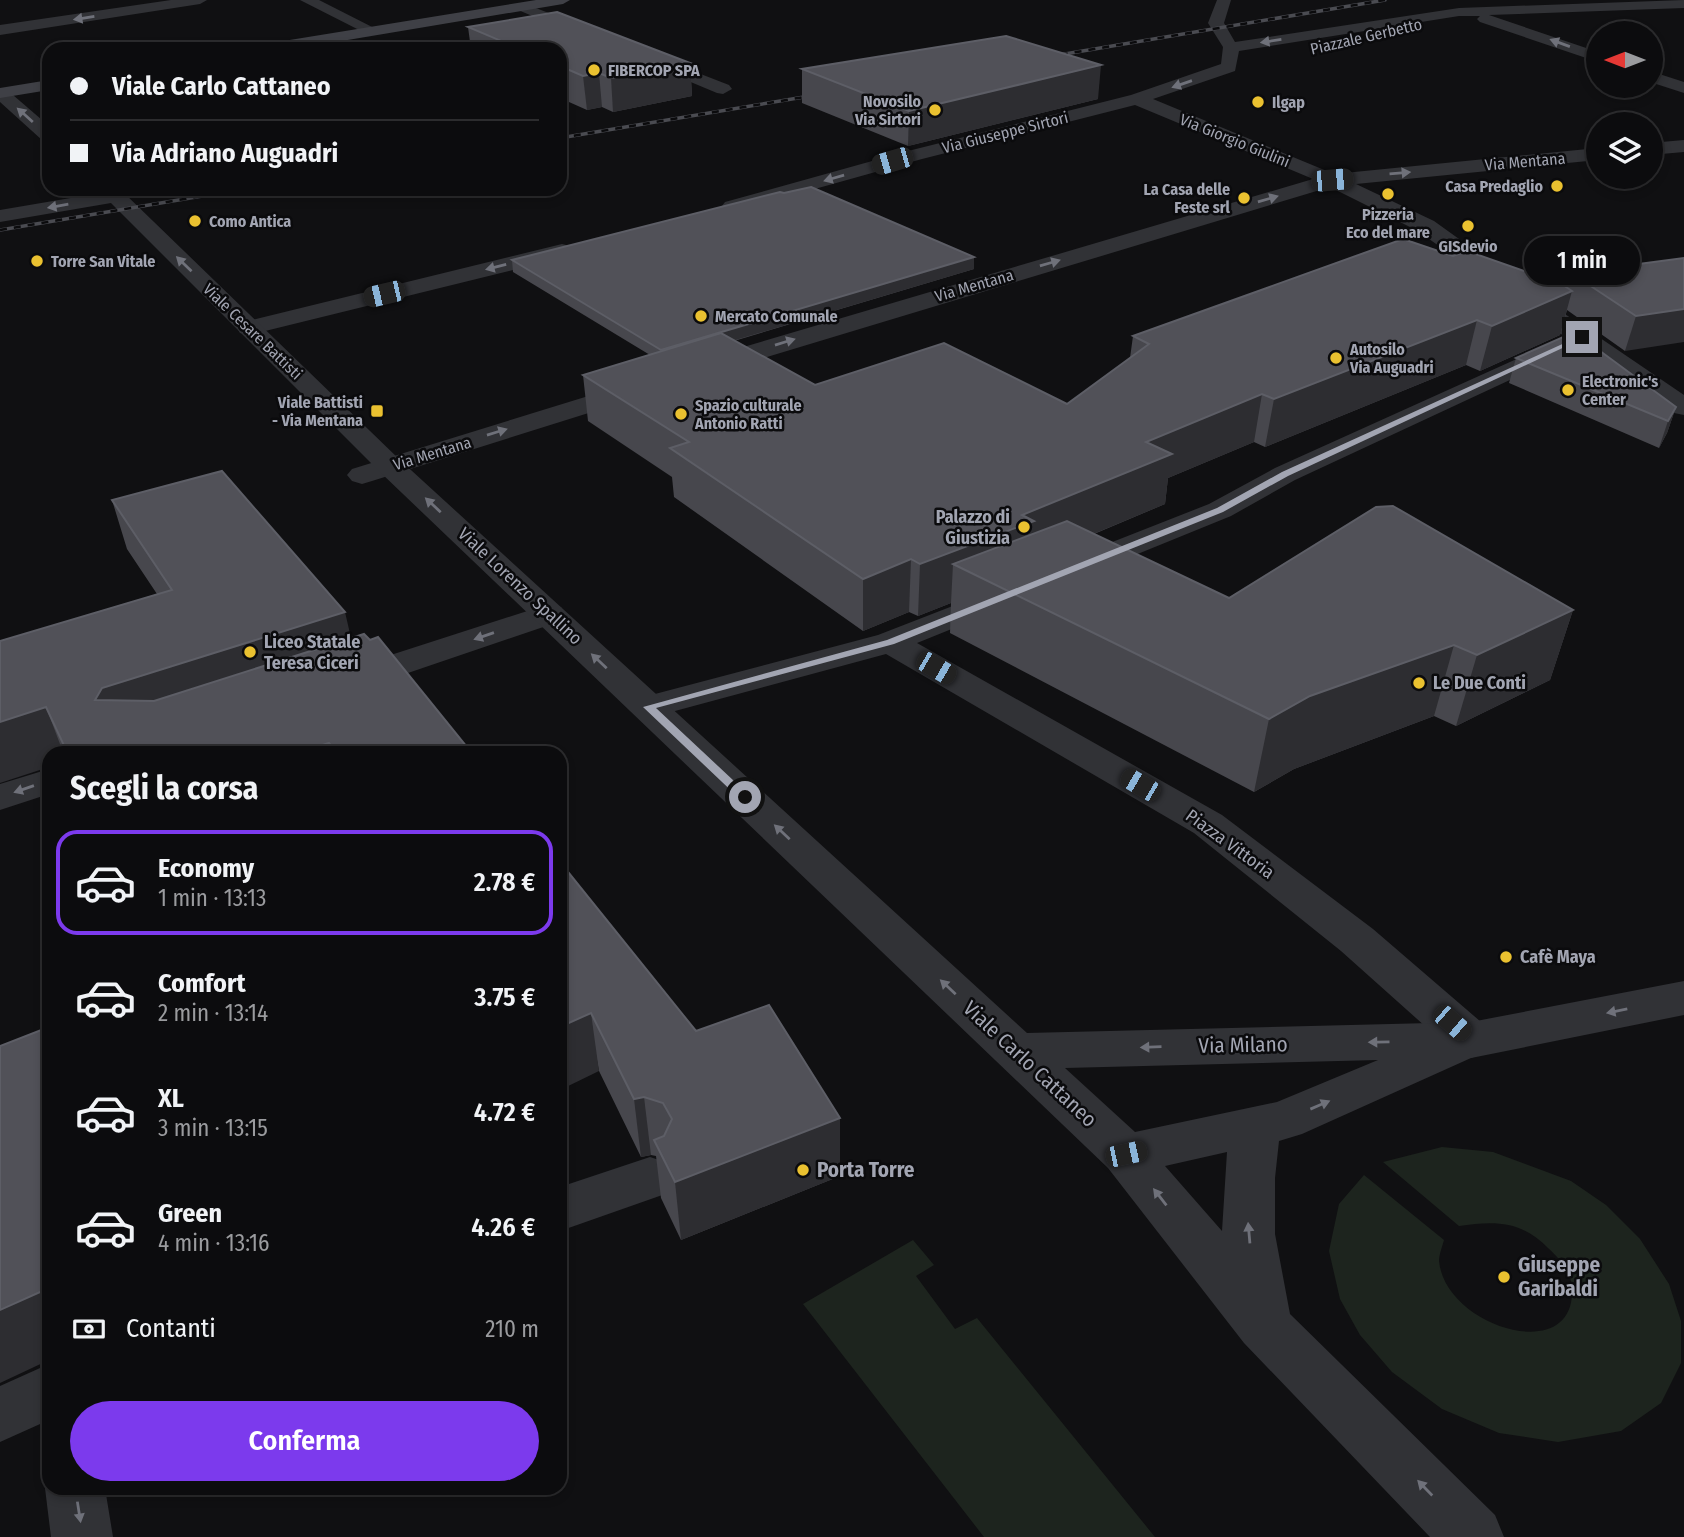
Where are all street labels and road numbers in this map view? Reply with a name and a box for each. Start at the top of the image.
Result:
street label: Piazzale Gerbetto [1308,14,1424,59]
street label: Via Giuseppe Sirtori [940,108,1070,157]
street label: Via Giorgio Giulini [1177,110,1293,171]
street label: Via Mentana [1484,149,1566,174]
street label: Via Mentana [933,265,1016,306]
street label: Viale Cesare Battisti [199,279,306,383]
street label: Via Mentana [391,433,474,474]
street label: Viale Lorenzo Spallino [453,523,587,649]
street label: Piazza Vittoria [1181,804,1279,884]
street label: Viale Carlo Cattaneo [958,995,1102,1133]
street label: Via Milano [1198,1031,1288,1059]

